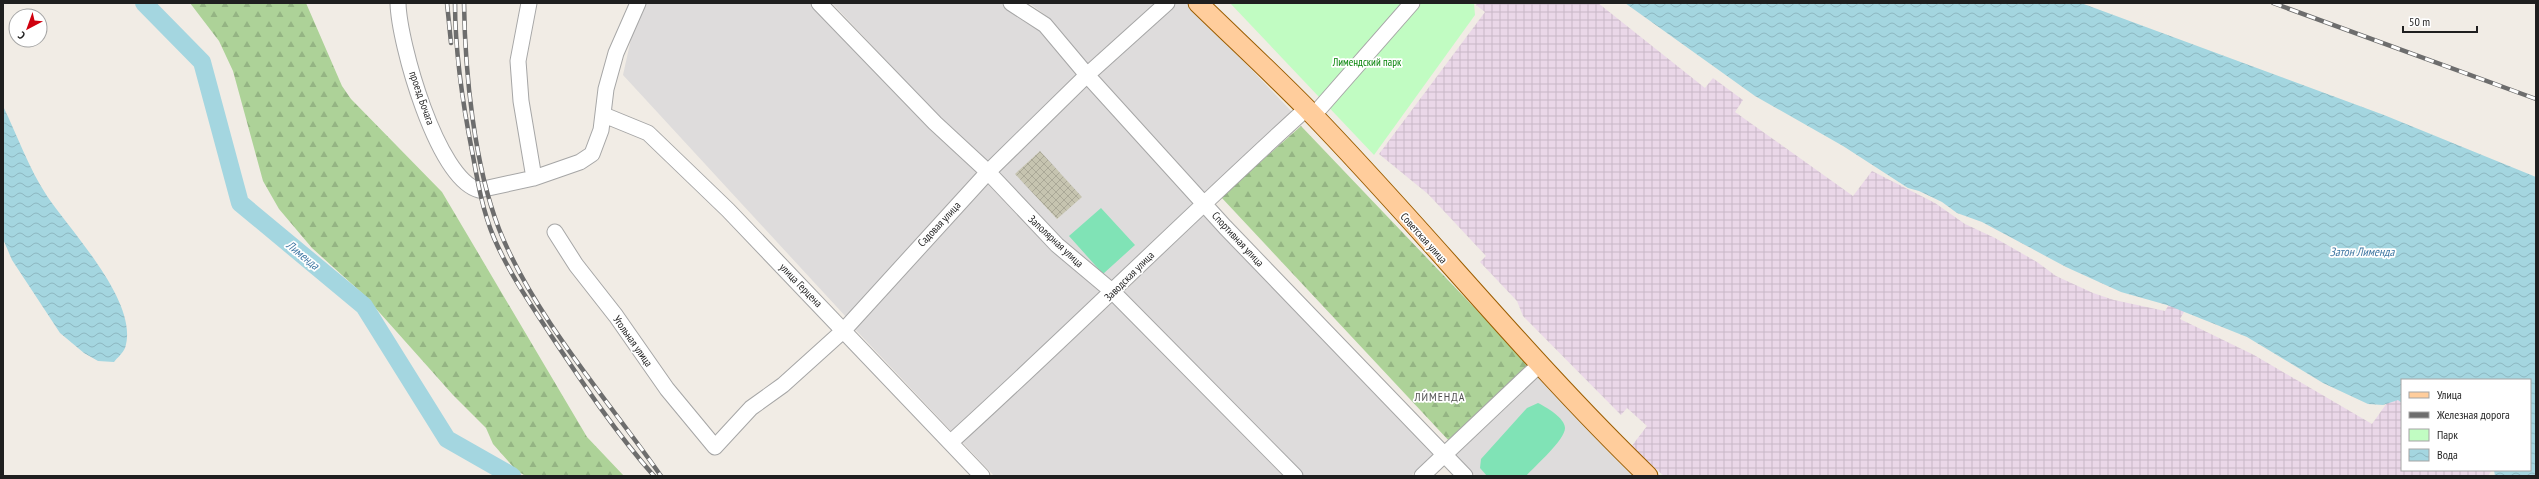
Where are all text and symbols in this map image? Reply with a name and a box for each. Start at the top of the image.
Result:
north arrow [8,8,48,48]
scale bar [2403,8,2477,34]
text: 50 m [2409,14,2430,29]
text: С [15,29,28,42]
park label: Лимендский парк [1332,55,1402,69]
street label: проезд Бочага [406,69,438,127]
street label: Садовая улица [914,198,964,250]
street label: Спортивная улица [1209,209,1267,269]
street label: Советская улица [1398,210,1450,266]
street label: Заполярная улица [1025,212,1087,270]
water label: Лименда [283,237,323,273]
water label: Затон Лименда [2330,244,2395,259]
street label: Заводская улица [1101,248,1157,304]
street label: улица Герцена [777,260,825,310]
street label: Угольная улица [610,313,656,369]
legend [2401,379,2531,471]
text: Улица [2437,387,2462,402]
district label: ЛИ́МЕНДА [1414,389,1465,404]
text: Железная дорога [2436,407,2510,422]
text: Парк [2437,427,2458,442]
text: Вода [2437,447,2458,462]

